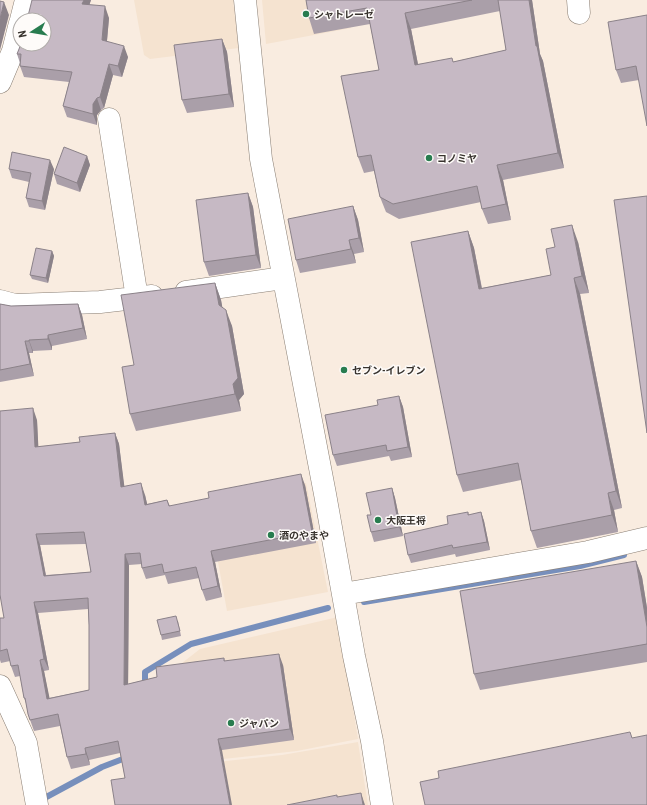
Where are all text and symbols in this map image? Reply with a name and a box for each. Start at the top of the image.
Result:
marker: シャトレーゼ [301,9,311,19]
place label: シャトレーゼ [314,9,374,20]
north arrow [12,12,52,52]
text: N [16,29,30,39]
marker: コノミヤ [424,153,434,163]
place label: コノミヤ [437,153,477,164]
marker: セブン-イレブン [339,365,349,375]
place label: セブン-イレブン [352,365,426,376]
marker: 大阪王将 [373,515,383,525]
place label: 大阪王将 [386,515,426,526]
marker: 酒のやまや [266,530,276,540]
place label: 酒のやまや [279,530,329,541]
marker: ジャパン [226,718,236,728]
place label: ジャパン [239,718,279,729]

